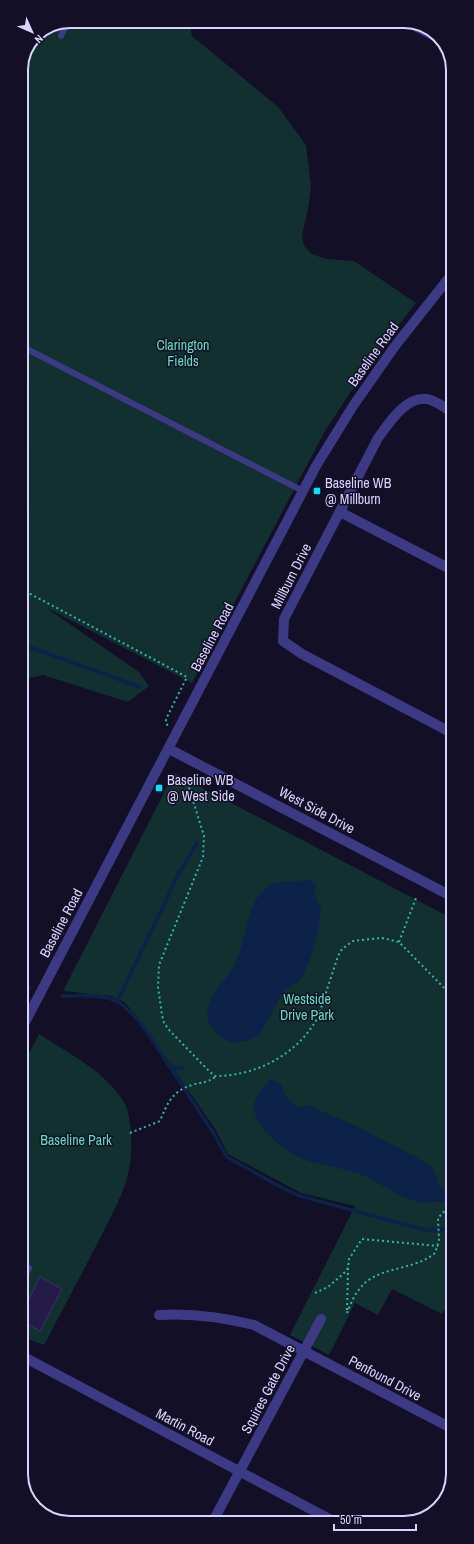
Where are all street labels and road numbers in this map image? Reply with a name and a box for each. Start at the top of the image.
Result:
street label: Baseline Road [344,318,402,390]
street label: Millburn Drive [267,540,315,612]
street label: Baseline Road [186,600,238,674]
street label: West Side Drive [276,782,358,838]
street label: Baseline Road [35,886,87,960]
street label: Squires Gate Drive [237,1341,299,1437]
street label: Penfound Drive [346,1351,424,1405]
street label: Martin Road [153,1404,217,1450]

